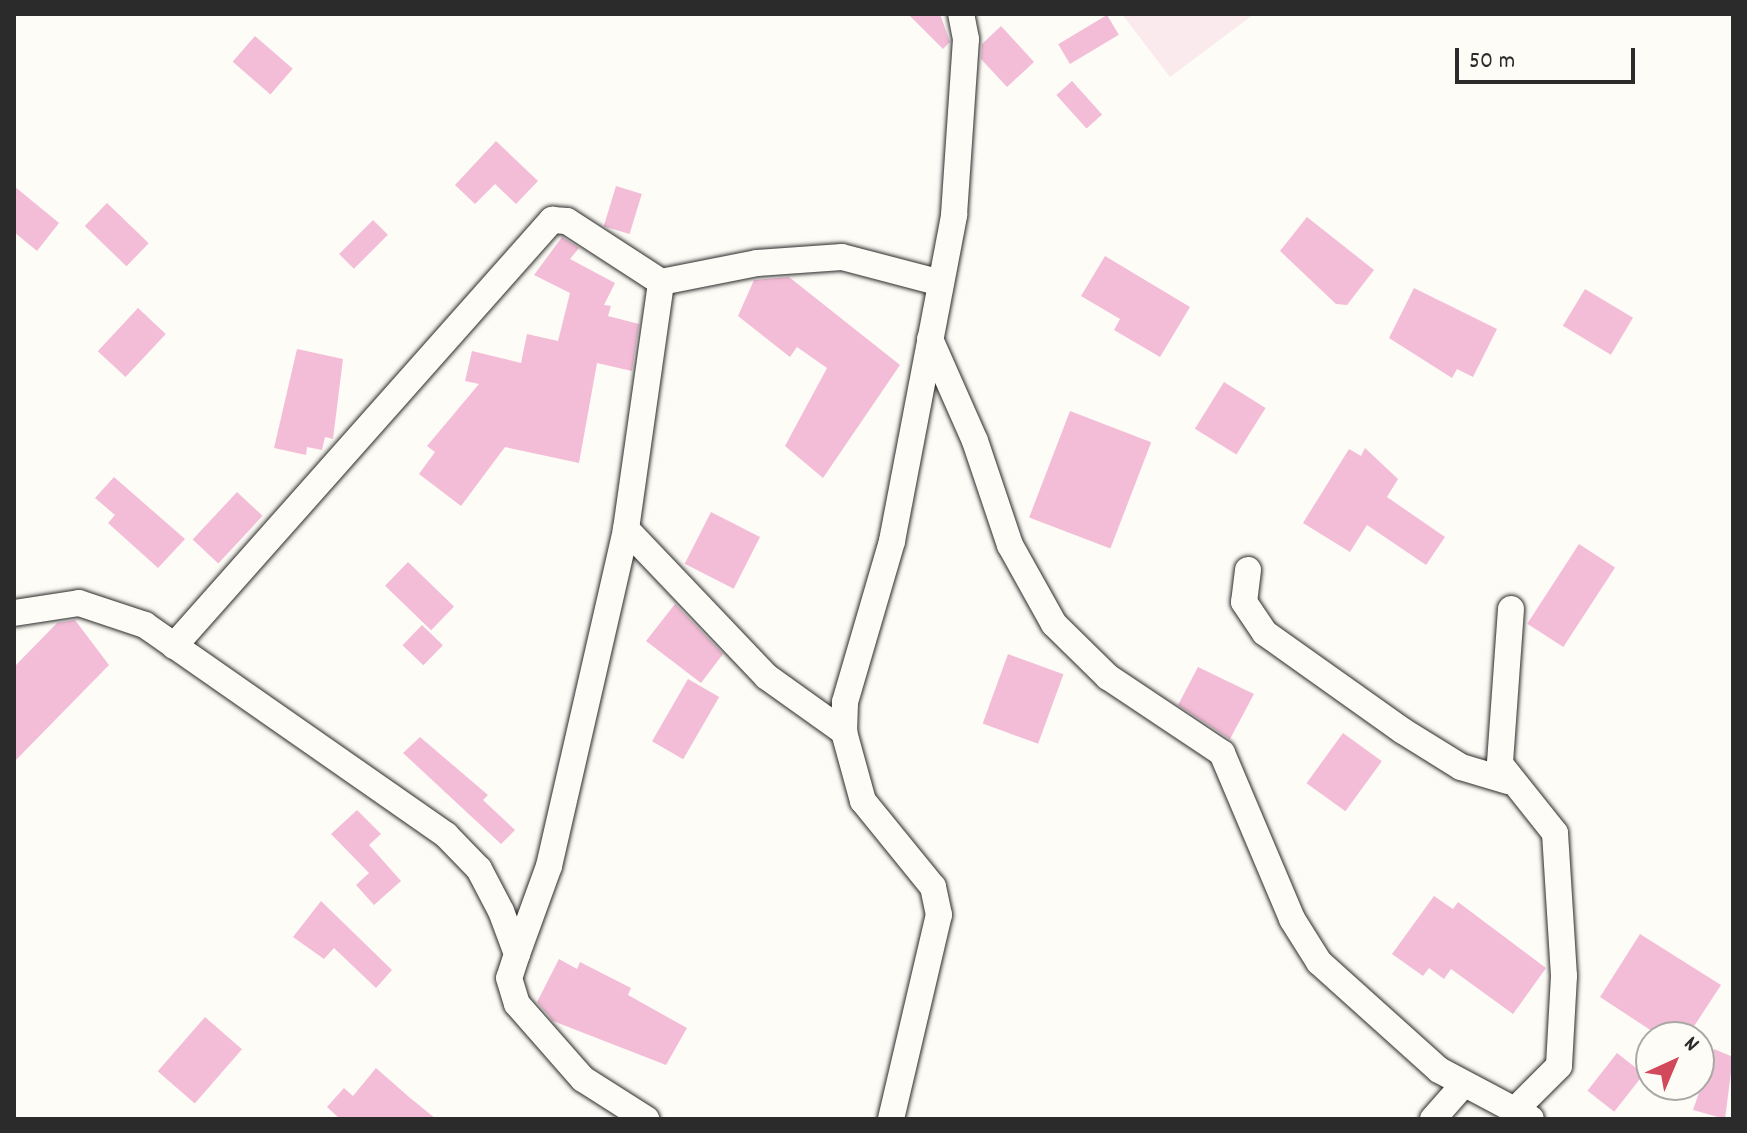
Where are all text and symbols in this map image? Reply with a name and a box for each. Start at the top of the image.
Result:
scale bar [1459,32,1639,82]
text: 50 m [1469,45,1515,79]
north arrow [1635,1021,1715,1101]
text: N [1676,1030,1705,1060]

